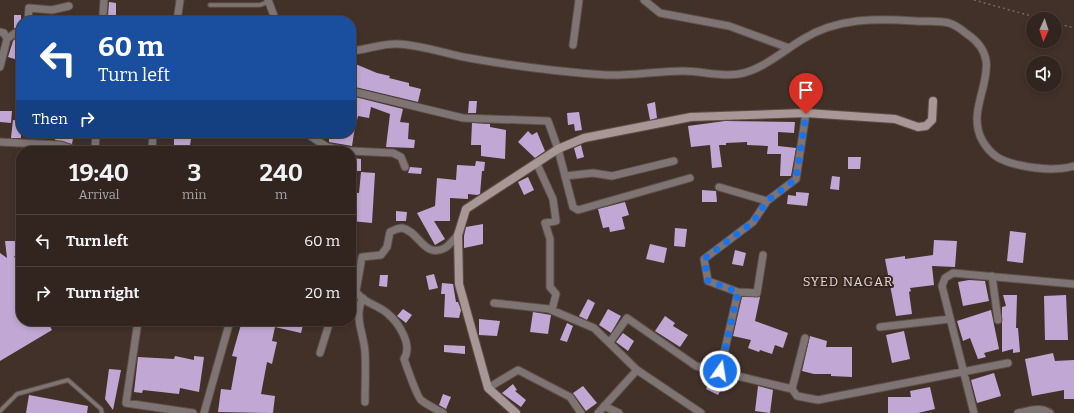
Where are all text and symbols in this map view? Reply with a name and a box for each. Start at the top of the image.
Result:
north arrow [1026,12,1062,48]
map controls [1026,12,1062,92]
text: 60 m [98,30,164,63]
icon: left [32,32,84,84]
button: sound [1026,56,1062,92]
text: Turn left [98,64,170,86]
pin [789,73,823,114]
icon: arrive [795,79,817,101]
icon: right [76,108,98,130]
text: Then [32,110,68,128]
text: 19:40 [69,159,129,187]
text: 3 [187,159,201,187]
text: 240 [260,159,303,187]
text: Arrival [78,187,120,202]
text: min [182,187,207,202]
text: m [275,187,287,202]
icon: left [32,230,54,252]
text: Turn left [66,232,128,250]
text: 60 m [304,232,340,250]
district label: SYED NAGAR [803,274,893,289]
icon: right [32,282,54,304]
text: Turn right [66,284,139,302]
text: 20 m [305,284,340,302]
position arrow [699,350,741,392]

